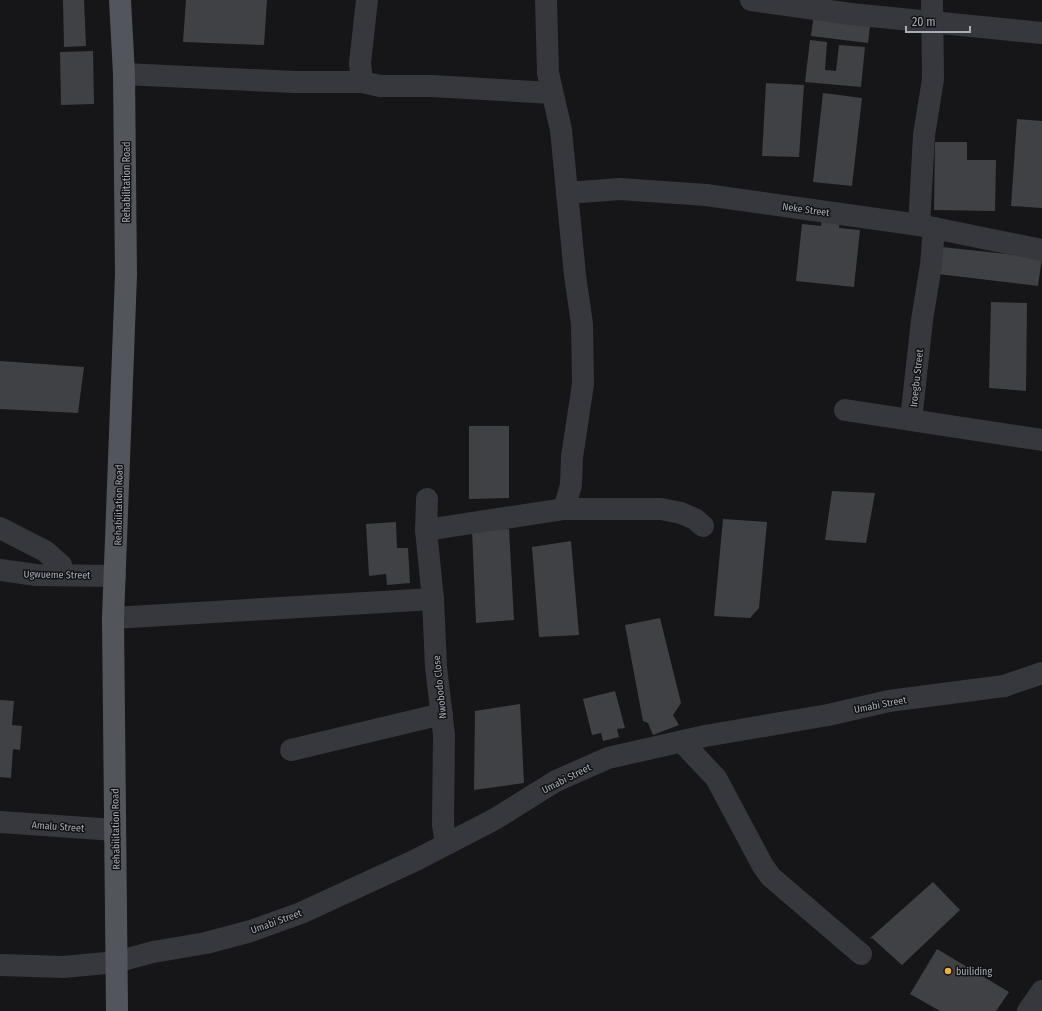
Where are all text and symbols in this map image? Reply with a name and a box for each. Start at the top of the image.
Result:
scale bar [906,8,970,34]
text: 20 m [912,15,936,29]
street label: Rehabilitation Road [121,142,133,222]
street label: Neke Street [782,201,831,219]
street label: Iroegbu Street [908,348,926,408]
street label: Rehabilitation Road [112,464,126,546]
street label: Ugwueme Street [23,568,91,582]
street label: Nwobodo Close [431,655,449,719]
street label: Umabi Street [853,694,908,716]
street label: Umabi Street [540,761,594,796]
street label: Rehabilitation Road [109,788,123,870]
street label: Amalu Street [31,819,85,835]
street label: Umabi Street [249,907,304,937]
marker: builiding [943,966,953,976]
place label: builiding [956,966,992,978]

